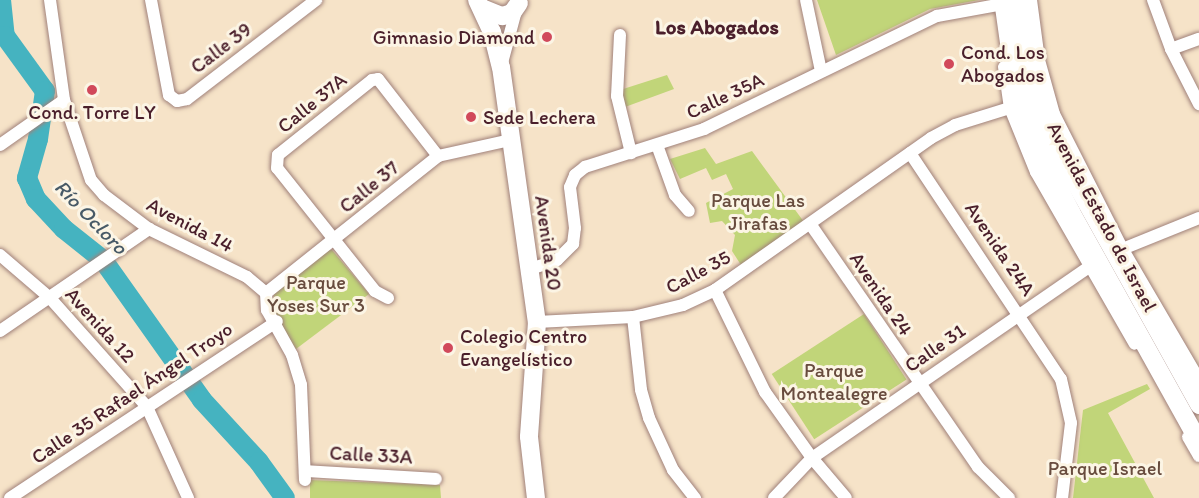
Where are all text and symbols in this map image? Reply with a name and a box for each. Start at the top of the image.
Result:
district label: Los Abogados [656,14,778,40]
street label: Calle 39 [186,17,256,79]
place label: Gimnasio Diamond [373,25,535,49]
marker: Gimnasio Diamond [540,30,554,44]
place label: Cond. Los Abogados [961,40,1045,87]
marker: Cond. Los Abogados [942,57,956,71]
street label: Calle 37A [272,68,352,138]
street label: Calle 35A [682,68,768,124]
marker: Cond. Torre LY [85,83,99,97]
place label: Cond. Torre LY [30,100,154,124]
place label: Sede Lechera [483,105,596,129]
marker: Sede Lechera [464,110,478,124]
street label: Avenida Estado de Israel [1042,118,1162,316]
street label: Calle 37 [334,156,404,218]
water label: Río Ocloro [49,174,133,260]
park label: Parque Las Jirafas [711,189,805,236]
street label: Avenida 14 [143,192,237,258]
street label: Avenida 20 [529,194,567,292]
street label: Avenida 24A [960,197,1040,301]
street label: Calle 35 [661,245,735,299]
street label: Avenida 24 [844,248,918,340]
park label: Parque Yoses Sur 3 [267,271,365,318]
street label: Avenida 12 [60,283,140,367]
street label: Calle 35 Rafael Ángel Troyo [28,317,236,469]
street label: Calle 31 [900,318,970,378]
place label: Colegio Centro Evangelístico [460,324,588,371]
marker: Colegio Centro Evangelístico [441,341,455,355]
park label: Parque Montealegre [780,359,888,406]
street label: Calle 33A [329,441,413,469]
park label: Parque Israel [1048,456,1162,480]

